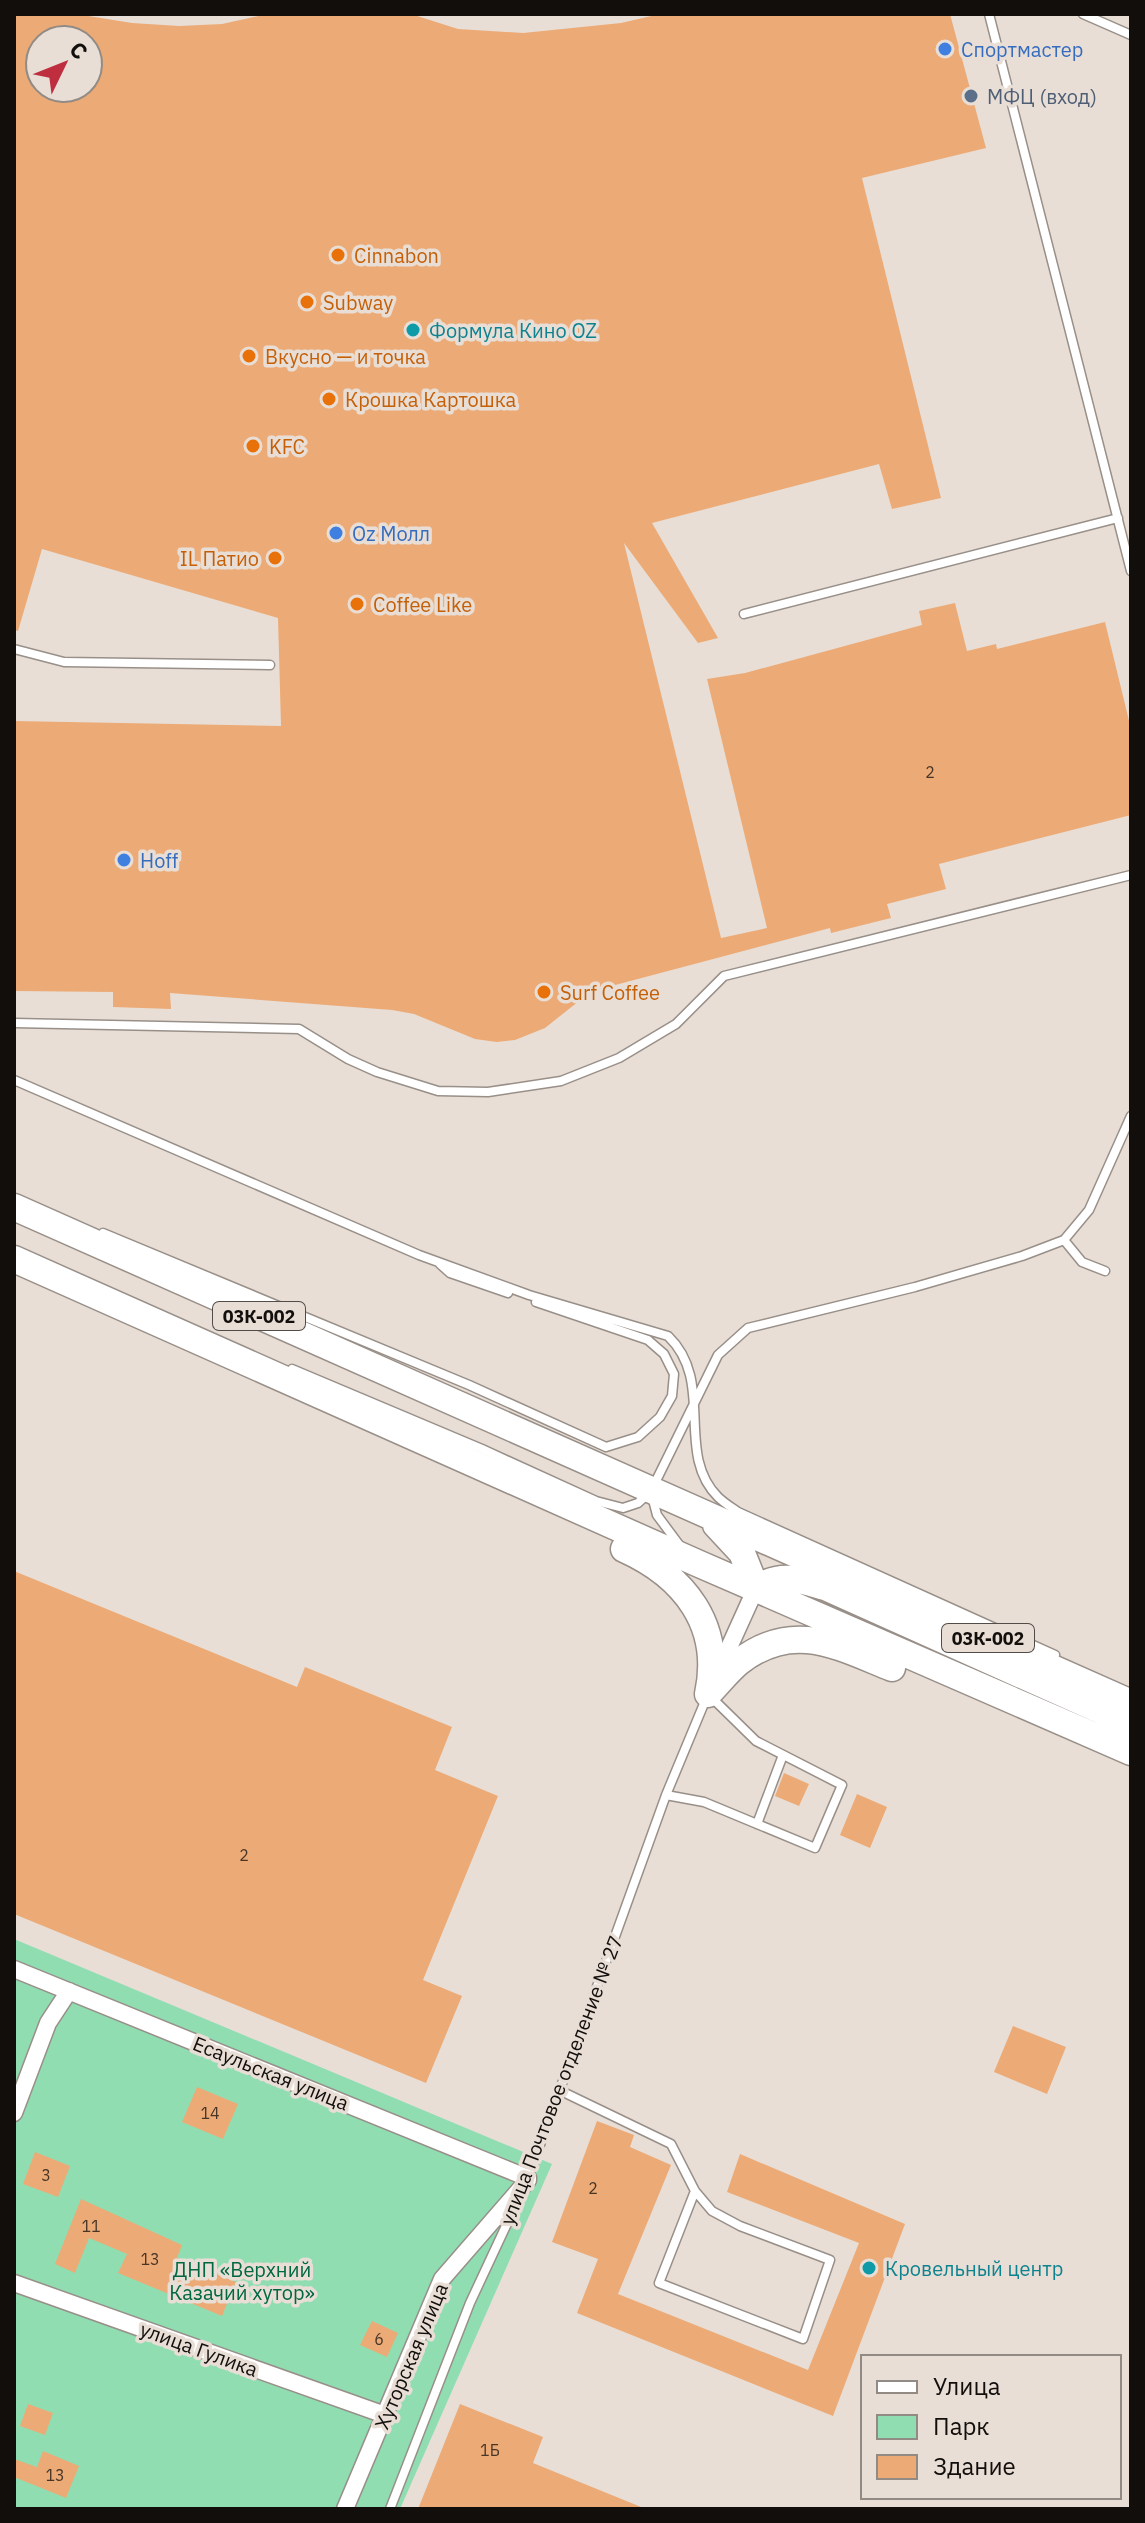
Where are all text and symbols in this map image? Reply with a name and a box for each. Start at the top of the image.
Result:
north arrow [24,24,104,104]
text: С [64,35,94,65]
place label: Спортмастер [961,36,1083,63]
marker: Спортмастер [936,40,954,58]
place label: МФЦ (вход) [987,83,1097,110]
marker: МФЦ (вход) [962,87,980,105]
place label: Cinnabon [354,242,439,269]
marker: Cinnabon [329,246,347,264]
place label: Subway [323,289,393,316]
marker: Subway [298,293,316,311]
place label: Формула Кино OZ [429,317,597,344]
marker: Формула Кино OZ [404,321,422,339]
place label: Вкусно — и точка [265,343,426,370]
marker: Вкусно — и точка [240,347,258,365]
place label: Крошка Картошка [345,386,517,413]
marker: Крошка Картошка [320,390,338,408]
place label: KFC [269,433,305,460]
marker: KFC [244,437,262,455]
place label: Oz Молл [352,520,430,547]
marker: Oz Молл [327,524,345,542]
place label: IL Патио [180,545,259,572]
marker: IL Патио [266,549,284,567]
place label: Coffee Like [373,591,472,618]
marker: Coffee Like [348,595,366,613]
house number: 2 [925,762,935,782]
place label: Hoff [140,847,179,874]
marker: Hoff [115,851,133,869]
place label: Surf Coffee [560,979,660,1006]
marker: Surf Coffee [535,983,553,1001]
road number: 03К-002 [213,1302,305,1330]
road number: 03К-002 [942,1624,1034,1652]
house number: 2 [239,1845,249,1865]
street label: улица Почтовое отделение № 27 [495,1932,627,2228]
street label: Есаульская улица [189,2029,353,2117]
house number: 14 [200,2103,220,2123]
house number: 3 [41,2165,51,2185]
house number: 2 [588,2178,598,2198]
house number: 11 [81,2216,101,2236]
house number: 13 [140,2249,160,2269]
place label: Кровельный центр [885,2255,1063,2282]
park label: ДНП «Верхний Казачий хутор» [169,2256,315,2306]
marker: Кровельный центр [860,2259,878,2277]
street label: Хуторская улица [368,2278,454,2433]
street label: улица Гулика [136,2315,262,2383]
house number: 6 [374,2329,384,2349]
legend [861,2355,1121,2499]
text: Улица [933,2370,1001,2402]
text: Парк [933,2410,990,2442]
house number: 1Б [480,2440,500,2460]
text: Здание [933,2450,1016,2482]
house number: 13 [45,2465,65,2485]

